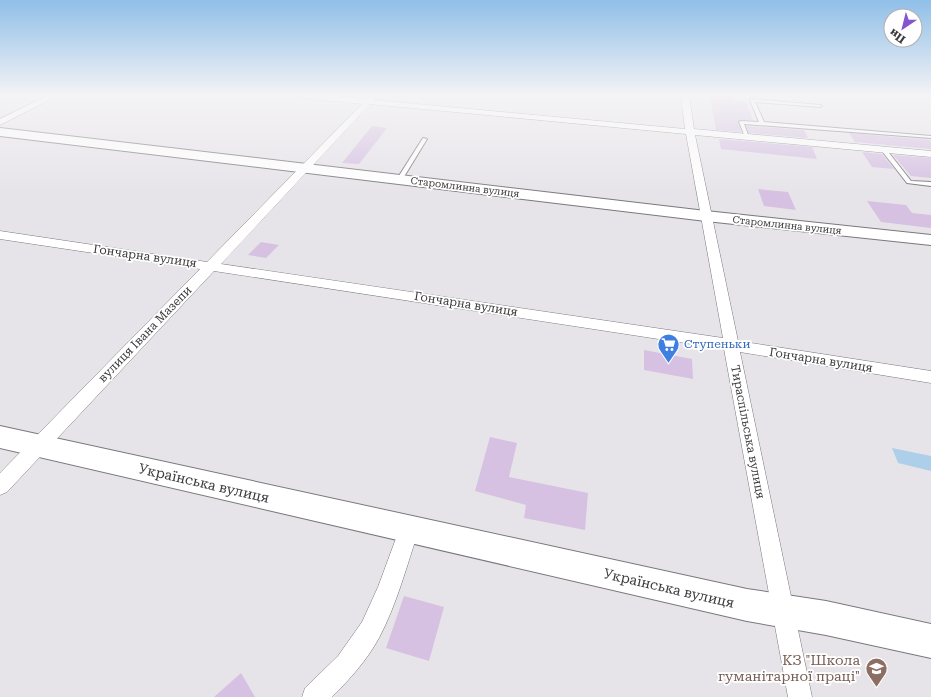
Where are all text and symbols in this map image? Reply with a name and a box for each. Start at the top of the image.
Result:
north arrow [883,8,923,48]
text: Пн [887,25,908,46]
street label: Старомлинна вулиця [410,175,520,199]
street label: Старомлинна вулиця [732,214,842,236]
street label: Гончарна вулиця [92,242,198,270]
street label: вулиця Івана Мазепи [95,283,195,385]
street label: Гончарна вулиця [413,289,519,319]
supermarket icon: Ступеньки [655,331,681,364]
place label: Ступеньки [684,337,751,351]
street label: Гончарна вулиця [768,345,874,375]
street label: Тираспільська вулиця [728,364,768,500]
street label: Українська вулиця [137,460,271,506]
street label: Українська вулиця [602,565,736,611]
place label: КЗ "Школа гуманітарної праці" [718,652,860,684]
school or university icon: КЗ "Школа гуманітарної праці" [863,655,889,688]

